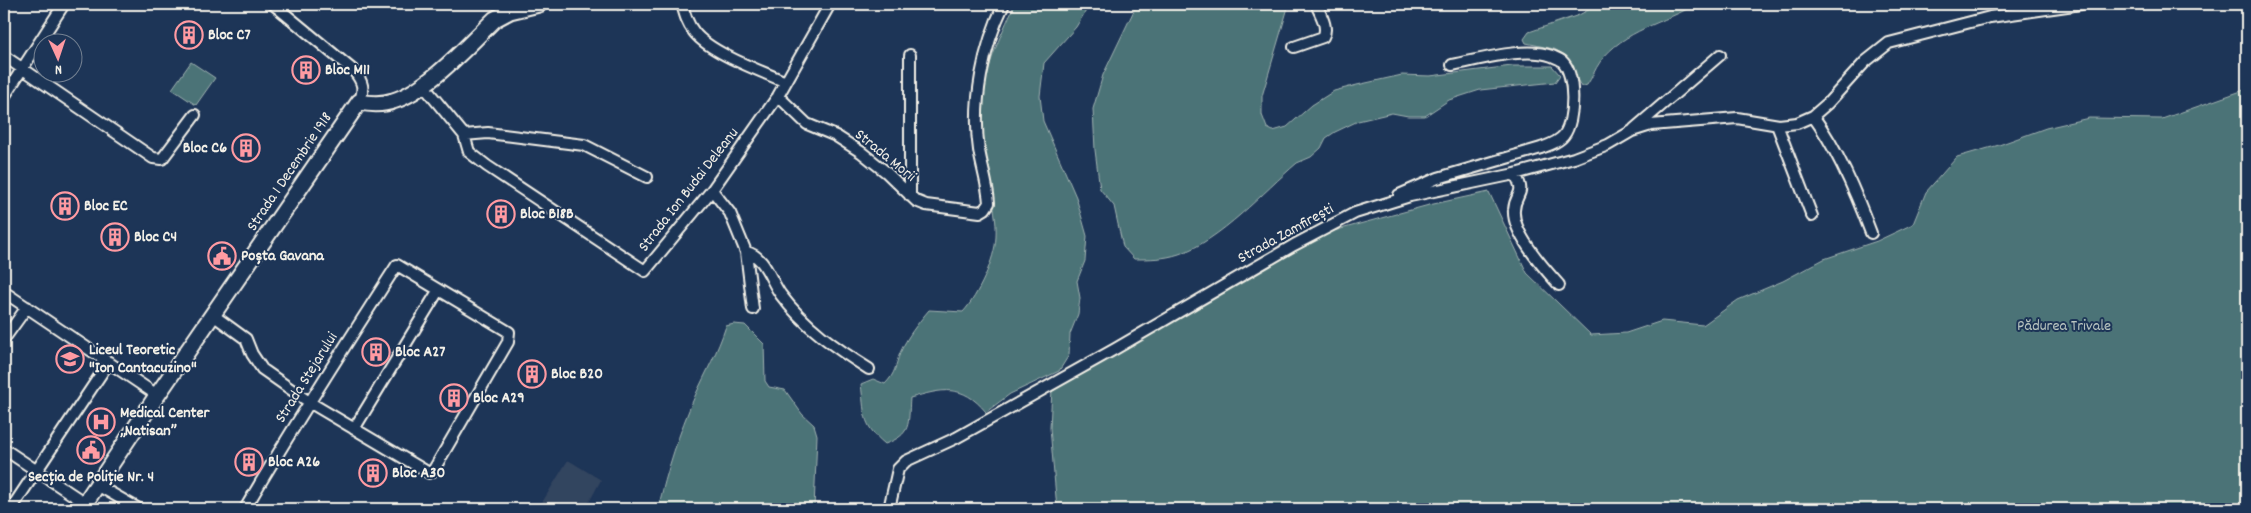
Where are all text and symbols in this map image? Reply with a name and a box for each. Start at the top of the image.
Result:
building icon: Bloc C7 [174,20,204,50]
place label: Bloc C7 [208,24,251,47]
north arrow [32,32,82,82]
building icon: Bloc M11 [291,55,321,85]
text: N [55,59,63,79]
place label: Bloc M11 [325,59,370,82]
street label: Strada 1 Decembrie 1918 [242,108,338,236]
street label: Strada Ion Budai Deleanu [633,123,745,257]
street label: Strada Morii [849,124,921,188]
building icon: Bloc C6 [231,133,261,163]
place label: Bloc C6 [183,137,227,160]
building icon: Bloc EC [50,191,80,221]
place label: Bloc EC [84,195,128,218]
street label: Strada Zamfirești [1234,198,1338,270]
building icon: Bloc B18B [486,199,516,229]
place label: Bloc B18B [520,203,574,226]
building icon: Bloc C4 [100,222,130,252]
place label: Bloc C4 [134,226,177,249]
public building icon: Poșta Gavana [207,241,237,271]
place label: Poșta Gavana [241,245,325,268]
park label: Pădurea Trivale [2017,315,2111,338]
street label: Strada Stejarului [270,328,344,428]
building icon: Bloc A27 [361,337,391,367]
place label: Liceul Teoretic "Ion Cantacuzino" [89,339,197,380]
place label: Bloc A27 [395,341,445,364]
school or university icon: Liceul Teoretic "Ion Cantacuzino" [55,344,85,374]
building icon: Bloc B20 [517,359,547,389]
place label: Bloc B20 [551,363,603,386]
building icon: Bloc A29 [439,383,469,413]
place label: Bloc A29 [473,387,525,410]
place label: Medical Center „Natisan” [120,402,211,443]
hospital icon: Medical Center „Natisan” [86,407,116,437]
public building icon: Secția de Poliție Nr. 4 [76,435,106,465]
building icon: Bloc A26 [234,447,264,477]
place label: Bloc A26 [268,451,320,474]
building icon: Bloc A30 [358,458,388,488]
place label: Bloc A30 [392,462,445,485]
place label: Secția de Poliție Nr. 4 [28,466,154,489]

